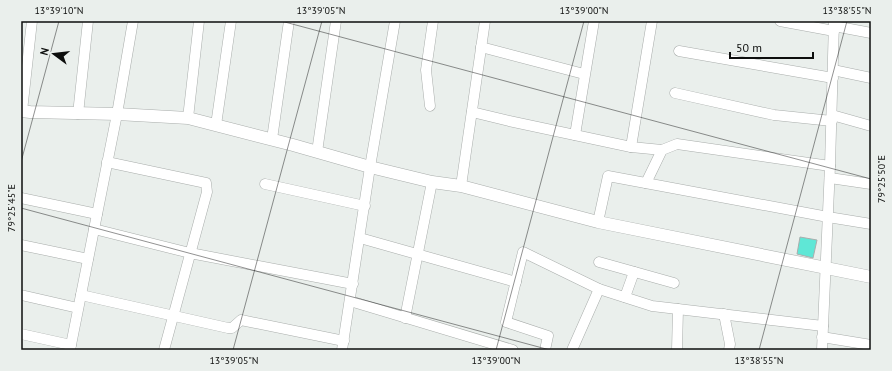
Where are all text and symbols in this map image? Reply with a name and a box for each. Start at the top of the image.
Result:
text: 13°39'10"N [34,4,84,17]
text: 13°39'05"N [296,4,346,17]
text: 13°39'00"N [559,4,609,17]
text: 13°38'55"N [822,4,872,17]
north arrow [34,34,74,74]
scale bar [730,34,813,60]
text: 50 m [736,40,762,55]
text: N [37,46,52,57]
text: 79°25'50"E [875,155,888,203]
text: 79°25'45"E [5,184,18,232]
text: 13°39'05"N [209,354,259,367]
text: 13°39'00"N [471,354,521,367]
text: 13°38'55"N [734,354,784,367]

